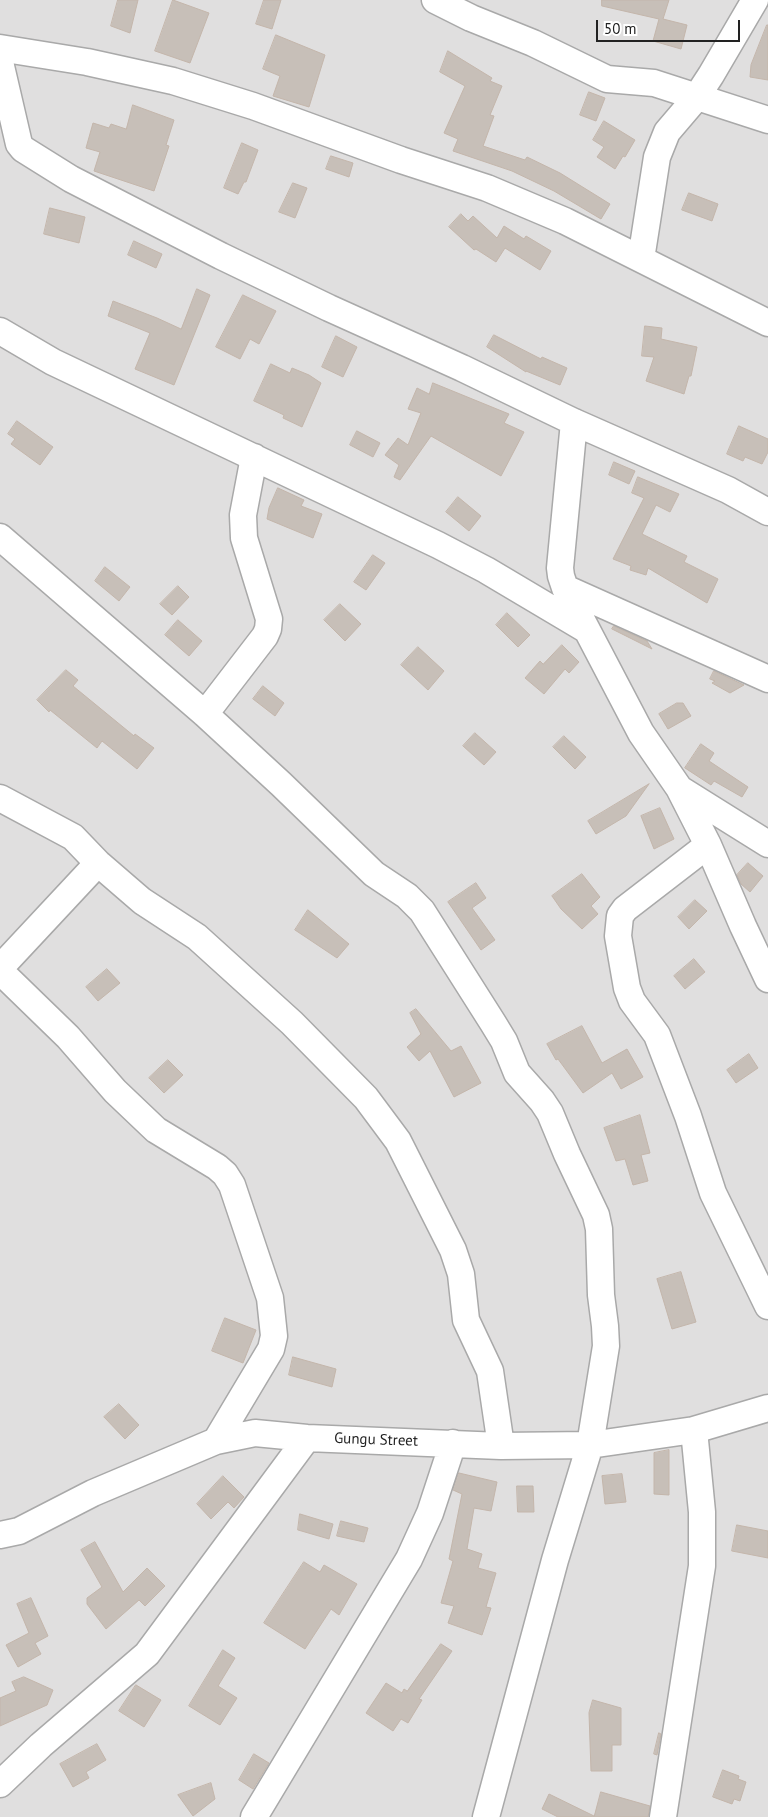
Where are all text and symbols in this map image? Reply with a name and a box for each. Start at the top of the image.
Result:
scale bar [598,10,742,42]
text: 50 m [604,19,637,38]
street label: Gungu Street [334,1430,418,1450]

